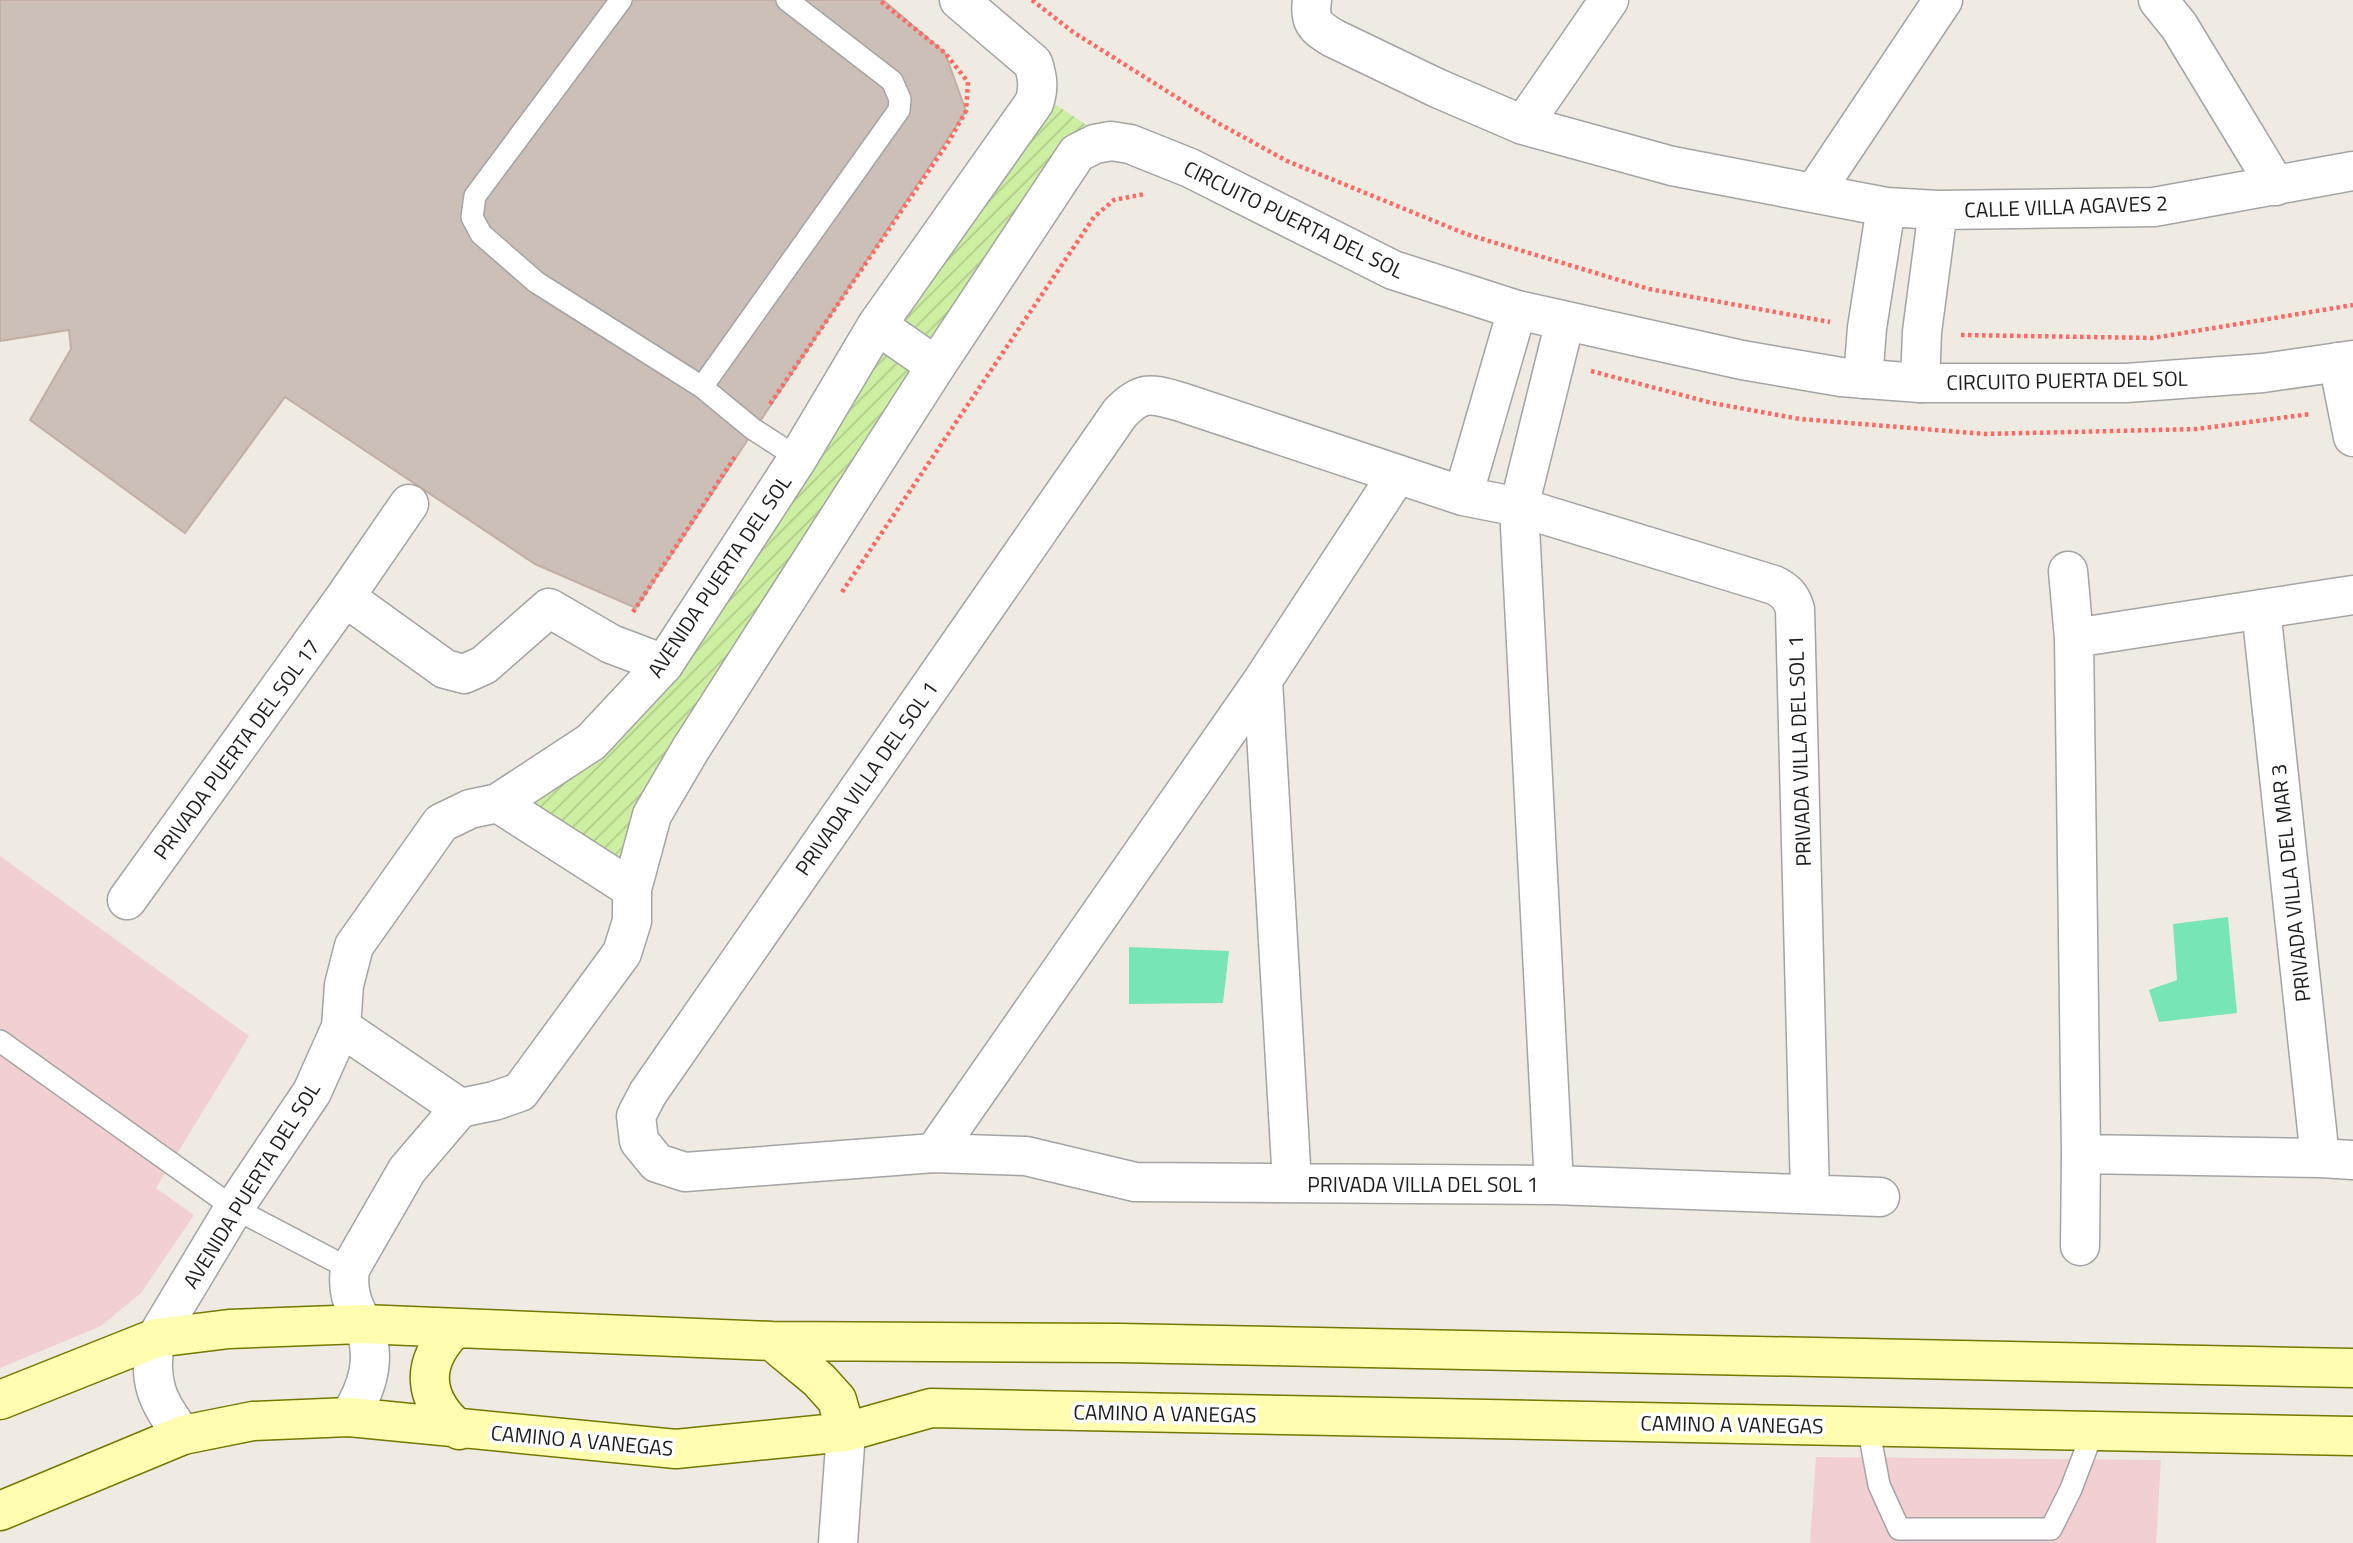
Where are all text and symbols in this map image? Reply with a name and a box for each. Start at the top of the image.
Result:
street label: CIRCUITO PUERTA DEL SOL [1178,152,1410,286]
street label: CALLE VILLA AGAVES 2 [1964,186,2168,226]
street label: CIRCUITO PUERTA DEL SOL [1946,362,2188,398]
street label: AVENIDA PUERTA DEL SOL [639,468,799,684]
street label: PRIVADA PUERTA DEL SOL 17 [145,632,327,866]
street label: PRIVADA VILLA DEL SOL 1 [1779,635,1819,867]
street label: PRIVADA VILLA DEL SOL 1 [787,674,945,882]
street label: PRIVADA VILLA DEL MAR 3 [2262,762,2318,1004]
street label: AVENIDA PUERTA DEL SOL [174,1076,328,1294]
street label: PRIVADA VILLA DEL SOL 1 [1307,1168,1539,1200]
street label: CAMINO A VANEGAS [1073,1395,1257,1431]
street label: CAMINO A VANEGAS [1640,1406,1824,1442]
street label: CAMINO A VANEGAS [489,1416,675,1464]

